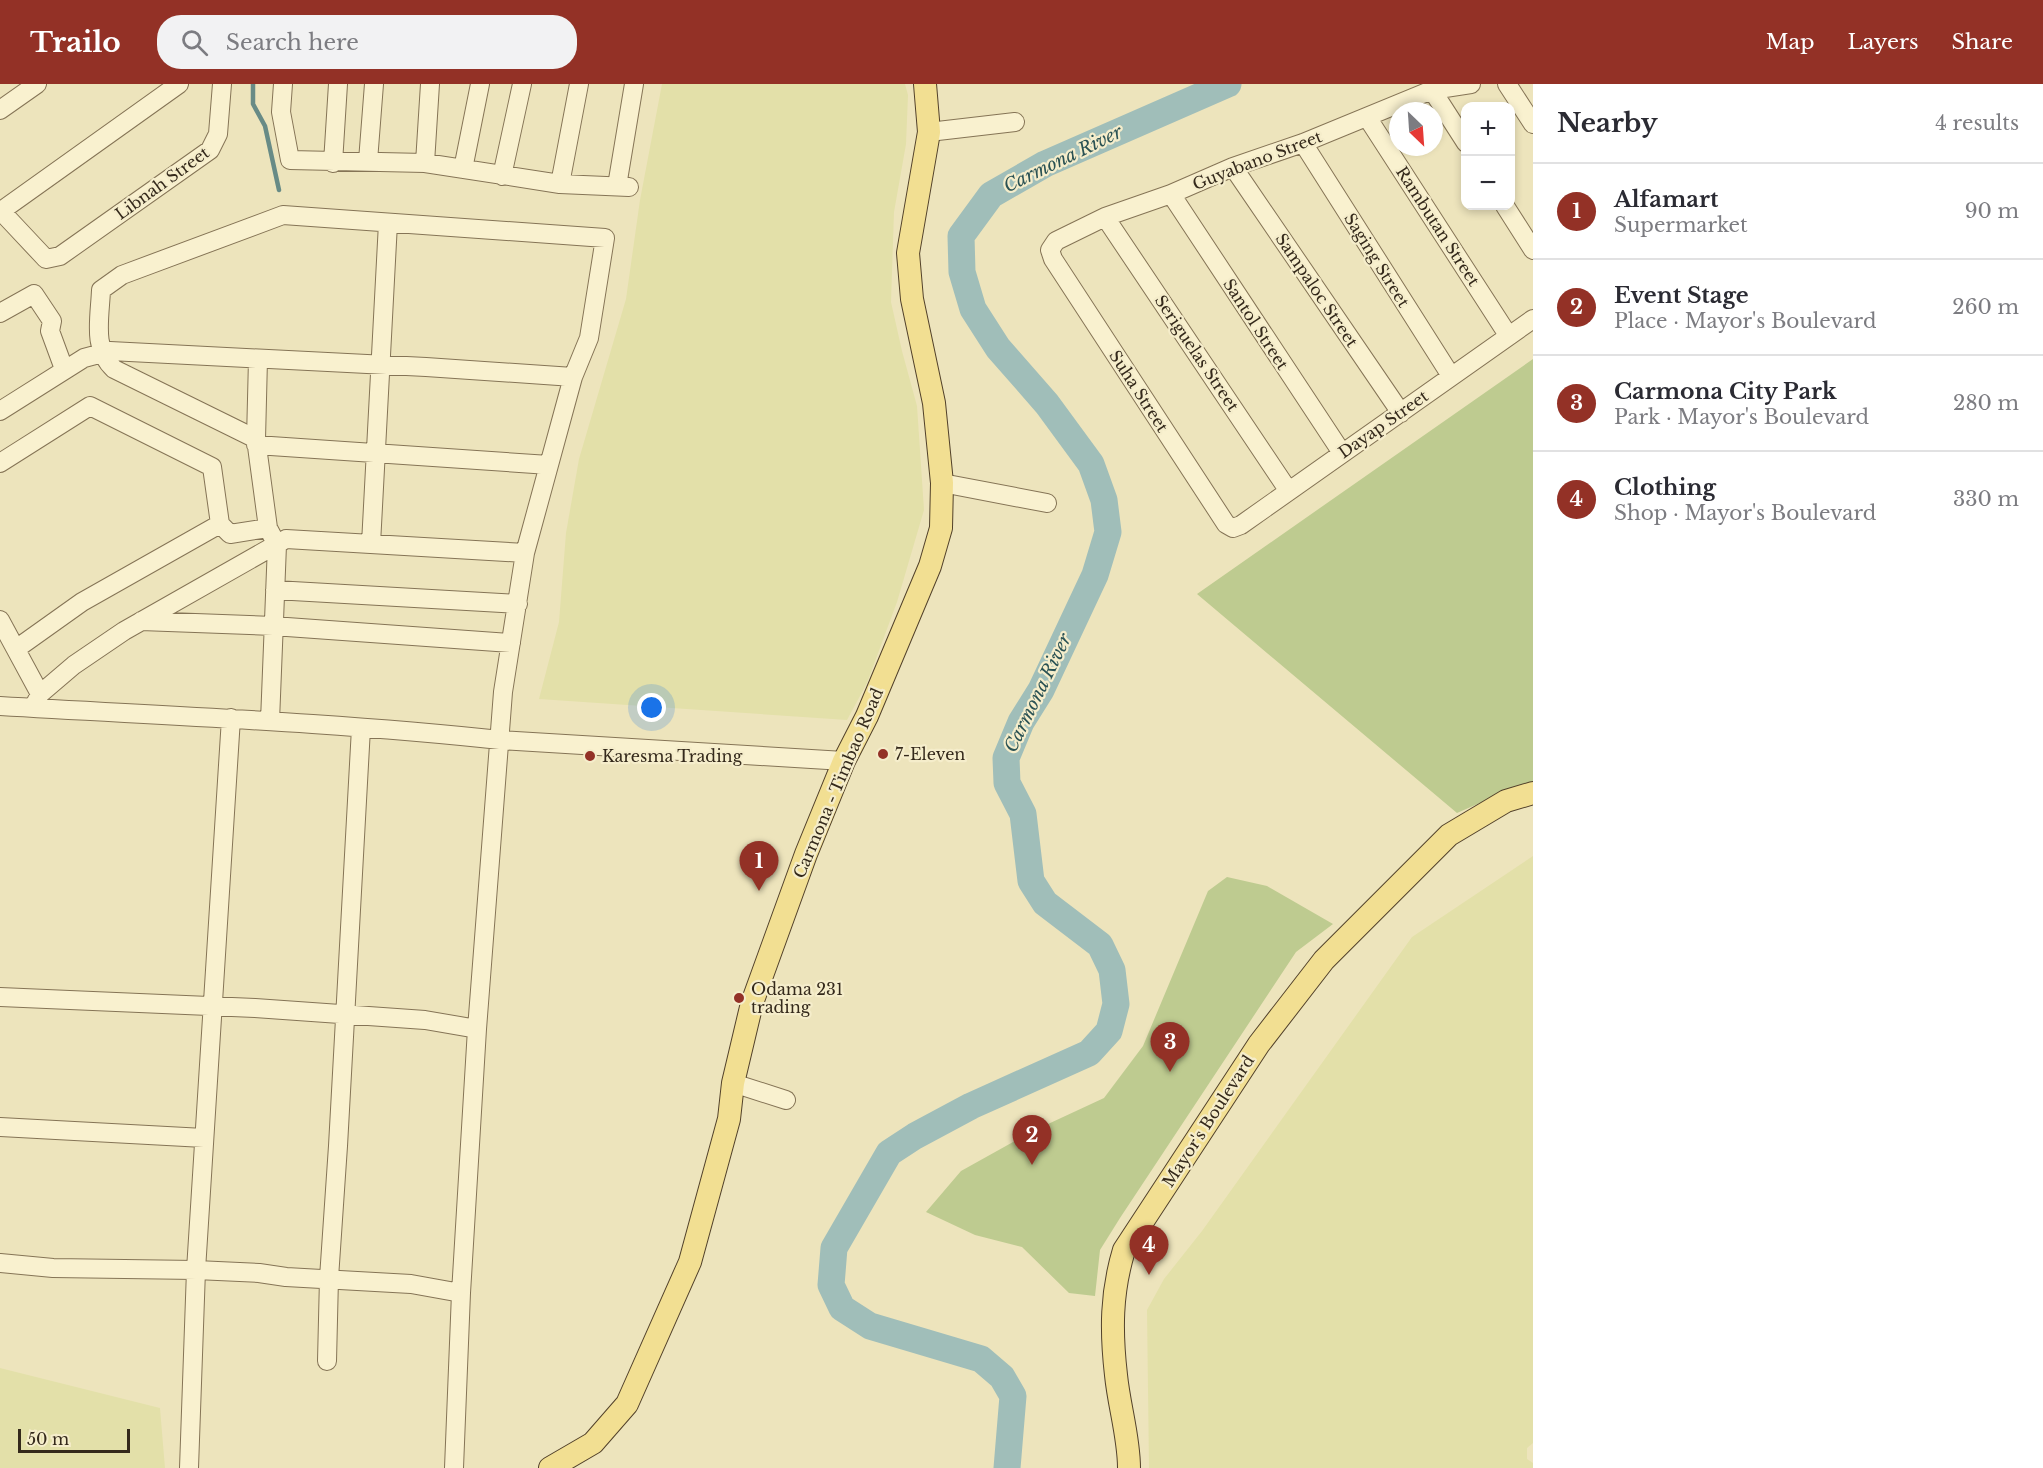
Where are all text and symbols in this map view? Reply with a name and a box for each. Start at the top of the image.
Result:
search box [157,15,577,69]
text: Trailo [30,25,121,60]
icon: search [178,26,211,59]
text: Search here [226,29,359,56]
text: Map [1766,29,1815,55]
text: Layers [1848,29,1919,55]
text: Share [1952,29,2013,55]
north arrow [1389,102,1443,156]
map controls [1461,102,1515,210]
button: + [1461,102,1515,156]
text: Nearby [1557,107,1658,139]
text: 4 results [1935,111,2019,135]
water label: Carmona River [1000,120,1127,197]
street label: Guyabano Street [1189,126,1325,194]
street label: Libnah Street [111,142,213,224]
button: − [1461,156,1515,210]
street label: Rambutan Street [1392,162,1484,290]
text: Alfamart [1614,186,1718,213]
text: 1 [1572,199,1581,223]
text: 90 m [1965,199,2019,223]
street label: Saging Street [1340,209,1414,311]
text: Supermarket [1614,213,1748,237]
street label: Sampaloc Street [1272,229,1362,351]
street label: Santol Street [1219,275,1293,373]
text: Event Stage [1614,282,1749,309]
street label: Seriguelas Street [1151,291,1243,415]
text: 2 [1570,295,1583,319]
text: 260 m [1952,295,2019,319]
text: Place · Mayor's Boulevard [1614,309,1876,333]
street label: Suha Street [1105,346,1173,436]
text: Carmona City Park [1614,378,1837,405]
street label: Dayap Street [1334,386,1432,462]
text: 3 [1570,391,1583,415]
text: 280 m [1953,391,2019,415]
text: Park · Mayor's Boulevard [1614,405,1869,429]
text: Clothing [1614,474,1716,501]
text: 4 [1570,487,1583,511]
text: 330 m [1953,487,2019,511]
text: Shop · Mayor's Boulevard [1614,501,1876,525]
water label: Carmona River [1000,629,1077,756]
street label: Carmona - Timbao Road [789,685,887,881]
your location [637,693,666,722]
place label: 7-Eleven [895,744,965,764]
place label: Karesma Trading [602,746,743,766]
marker: 7-Eleven [876,747,890,761]
marker: Karesma Trading [583,749,597,763]
pin: 1 [740,842,778,891]
place label: Odama 231 trading [751,979,843,1017]
marker: Odama 231 trading [732,991,746,1005]
pin: 3 [1150,1022,1190,1072]
street label: Mayor's Boulevard [1158,1051,1258,1191]
pin: 2 [1012,1116,1052,1165]
pin: 4 [1130,1226,1168,1275]
scale bar [18,1426,130,1454]
text: 50 m [27,1429,69,1449]

